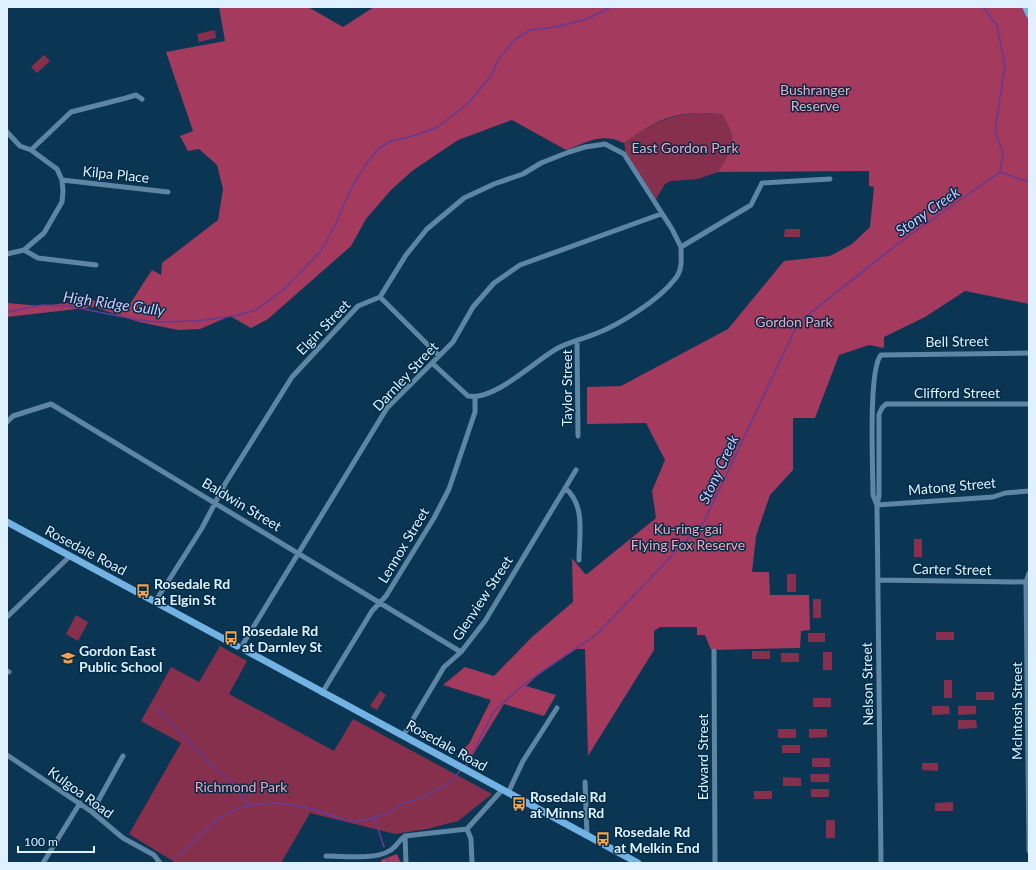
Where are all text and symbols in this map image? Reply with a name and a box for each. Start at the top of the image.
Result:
park label: Bushranger Reserve [780,81,850,114]
park label: East Gordon Park [631,139,739,156]
street label: Kilpa Place [82,162,150,186]
water label: Stony Creek [892,182,963,240]
water label: High Ridge Gully [62,287,167,319]
street label: Elgin Street [292,296,354,358]
park label: Gordon Park [755,313,834,330]
street label: Bell Street [925,332,989,350]
street label: Darnley Street [369,338,441,414]
street label: Taylor Street [558,349,575,427]
street label: Clifford Street [914,384,1000,401]
water label: Stony Creek [694,431,742,506]
street label: Baldwin Street [199,474,285,534]
street label: Matong Street [907,474,997,498]
street label: Lennox Street [374,504,432,586]
park label: Ku-ring-gai Flying Fox Reserve [631,520,745,553]
street label: Rosedale Road [42,521,130,579]
street label: Glenview Street [448,552,516,644]
street label: Carter Street [912,560,992,578]
place label: Rosedale Rd at Elgin St [154,575,230,608]
bus stop icon: Rosedale Rd at Elgin St [135,583,151,599]
place label: Rosedale Rd at Darnley St [242,622,323,655]
bus stop icon: Rosedale Rd at Darnley St [223,630,239,646]
place label: Gordon East Public School [79,642,163,675]
street label: Nelson Street [858,642,876,726]
school or university icon: Gordon East Public School [60,650,76,666]
street label: McIntosh Street [1008,662,1025,760]
street label: Edward Street [694,714,711,800]
street label: Rosedale Road [404,716,490,774]
street label: Kulgoa Road [45,763,117,821]
park label: Richmond Park [195,778,288,795]
place label: Rosedale Rd at Minns Rd [530,788,606,821]
bus stop icon: Rosedale Rd at Minns Rd [511,796,527,812]
place label: Rosedale Rd at Melkin End [614,823,700,856]
scale bar [18,828,94,854]
bus stop icon: Rosedale Rd at Melkin End [595,831,611,847]
text: 100 m [24,834,58,849]

